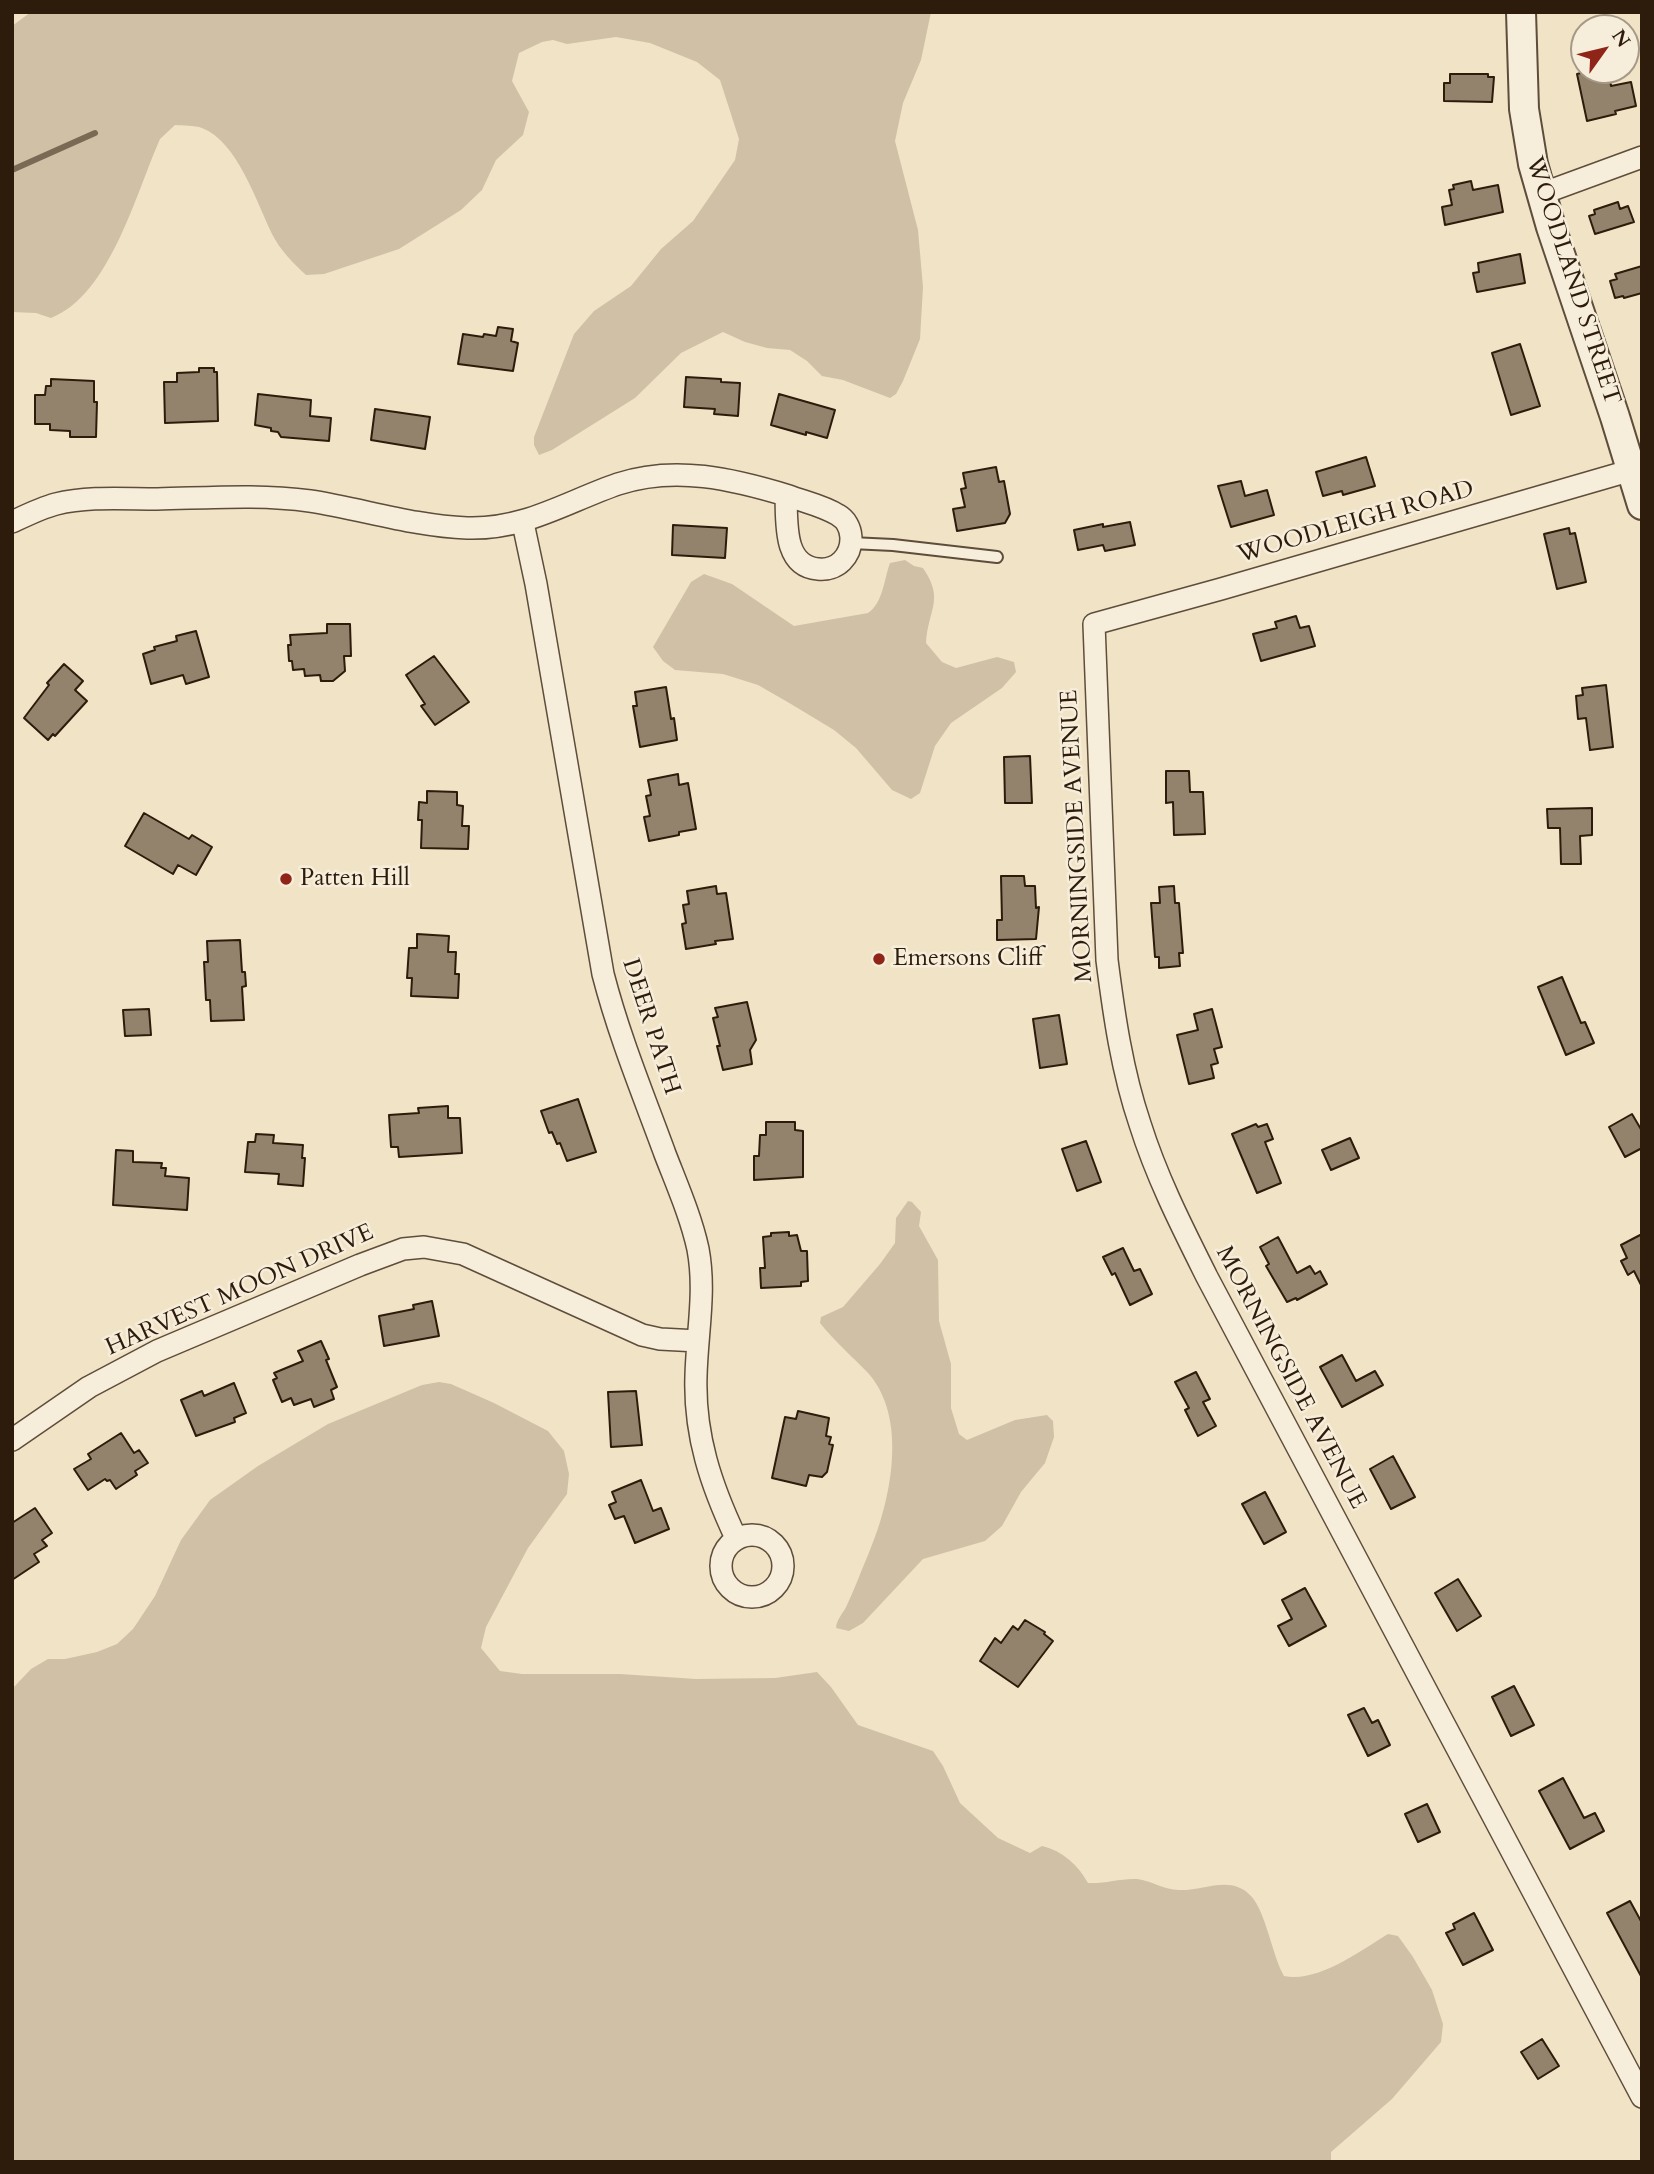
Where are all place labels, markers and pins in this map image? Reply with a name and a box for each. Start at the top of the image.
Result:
place label: Patten Hill [300,865,410,893]
marker: Patten Hill [278,871,294,887]
place label: Emersons Cliff [893,945,1042,973]
marker: Emersons Cliff [871,951,887,967]

